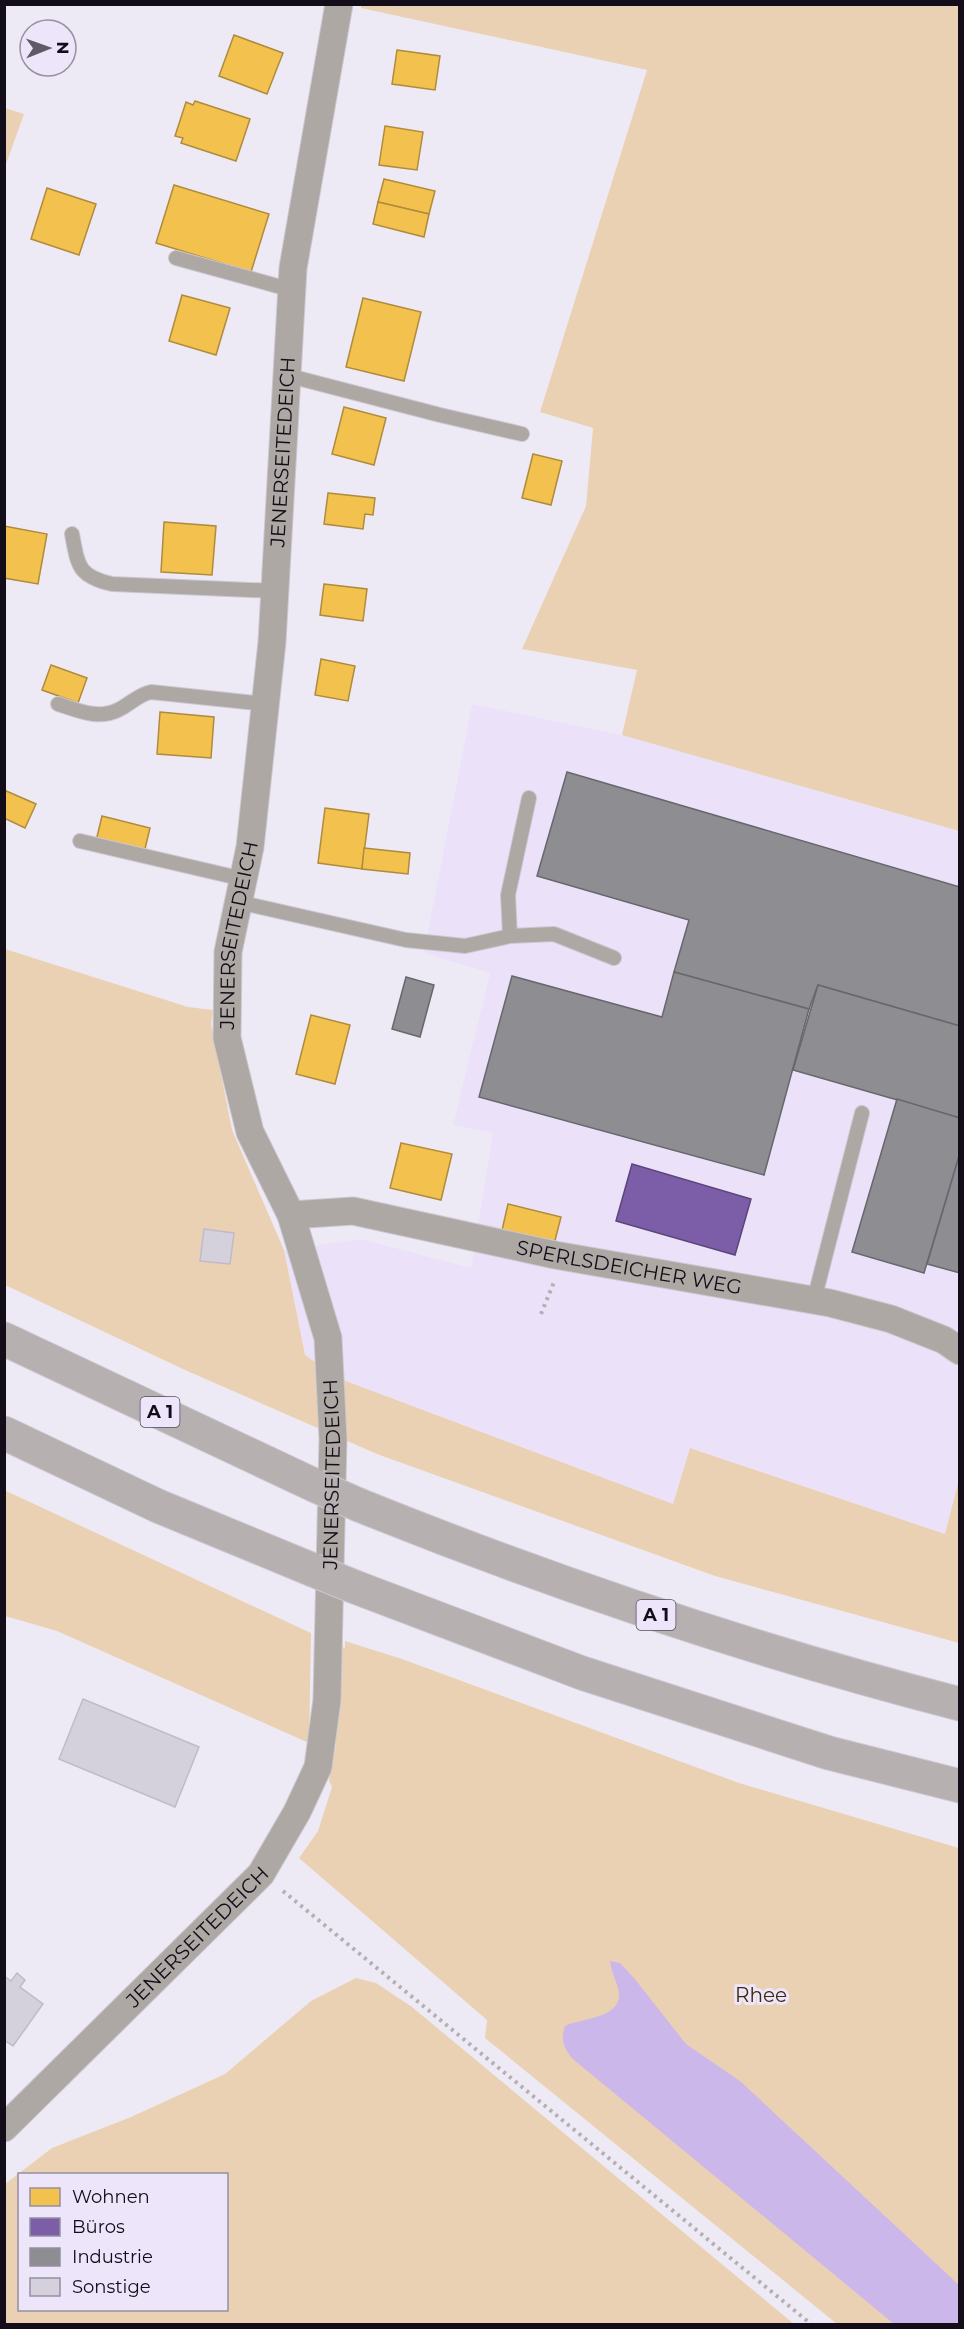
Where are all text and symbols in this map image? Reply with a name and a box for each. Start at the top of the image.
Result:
north arrow [18,18,78,78]
text: N [53,41,72,54]
street label: JENERSEITEDEICH [265,356,300,549]
street label: JENERSEITEDEICH [215,839,263,1031]
street label: SPERLSDEICHER WEG [514,1235,744,1299]
street label: JENERSEITEDEICH [318,1379,345,1571]
road number: A 1 [140,1397,180,1427]
road number: A 1 [636,1600,676,1630]
street label: JENERSEITEDEICH [121,1861,274,2013]
park label: Rhee [735,1983,787,2007]
legend [18,2173,228,2311]
text: Wohnen [72,2186,150,2208]
text: Büros [72,2216,125,2238]
text: Industrie [72,2246,153,2268]
text: Sonstige [72,2276,151,2298]

